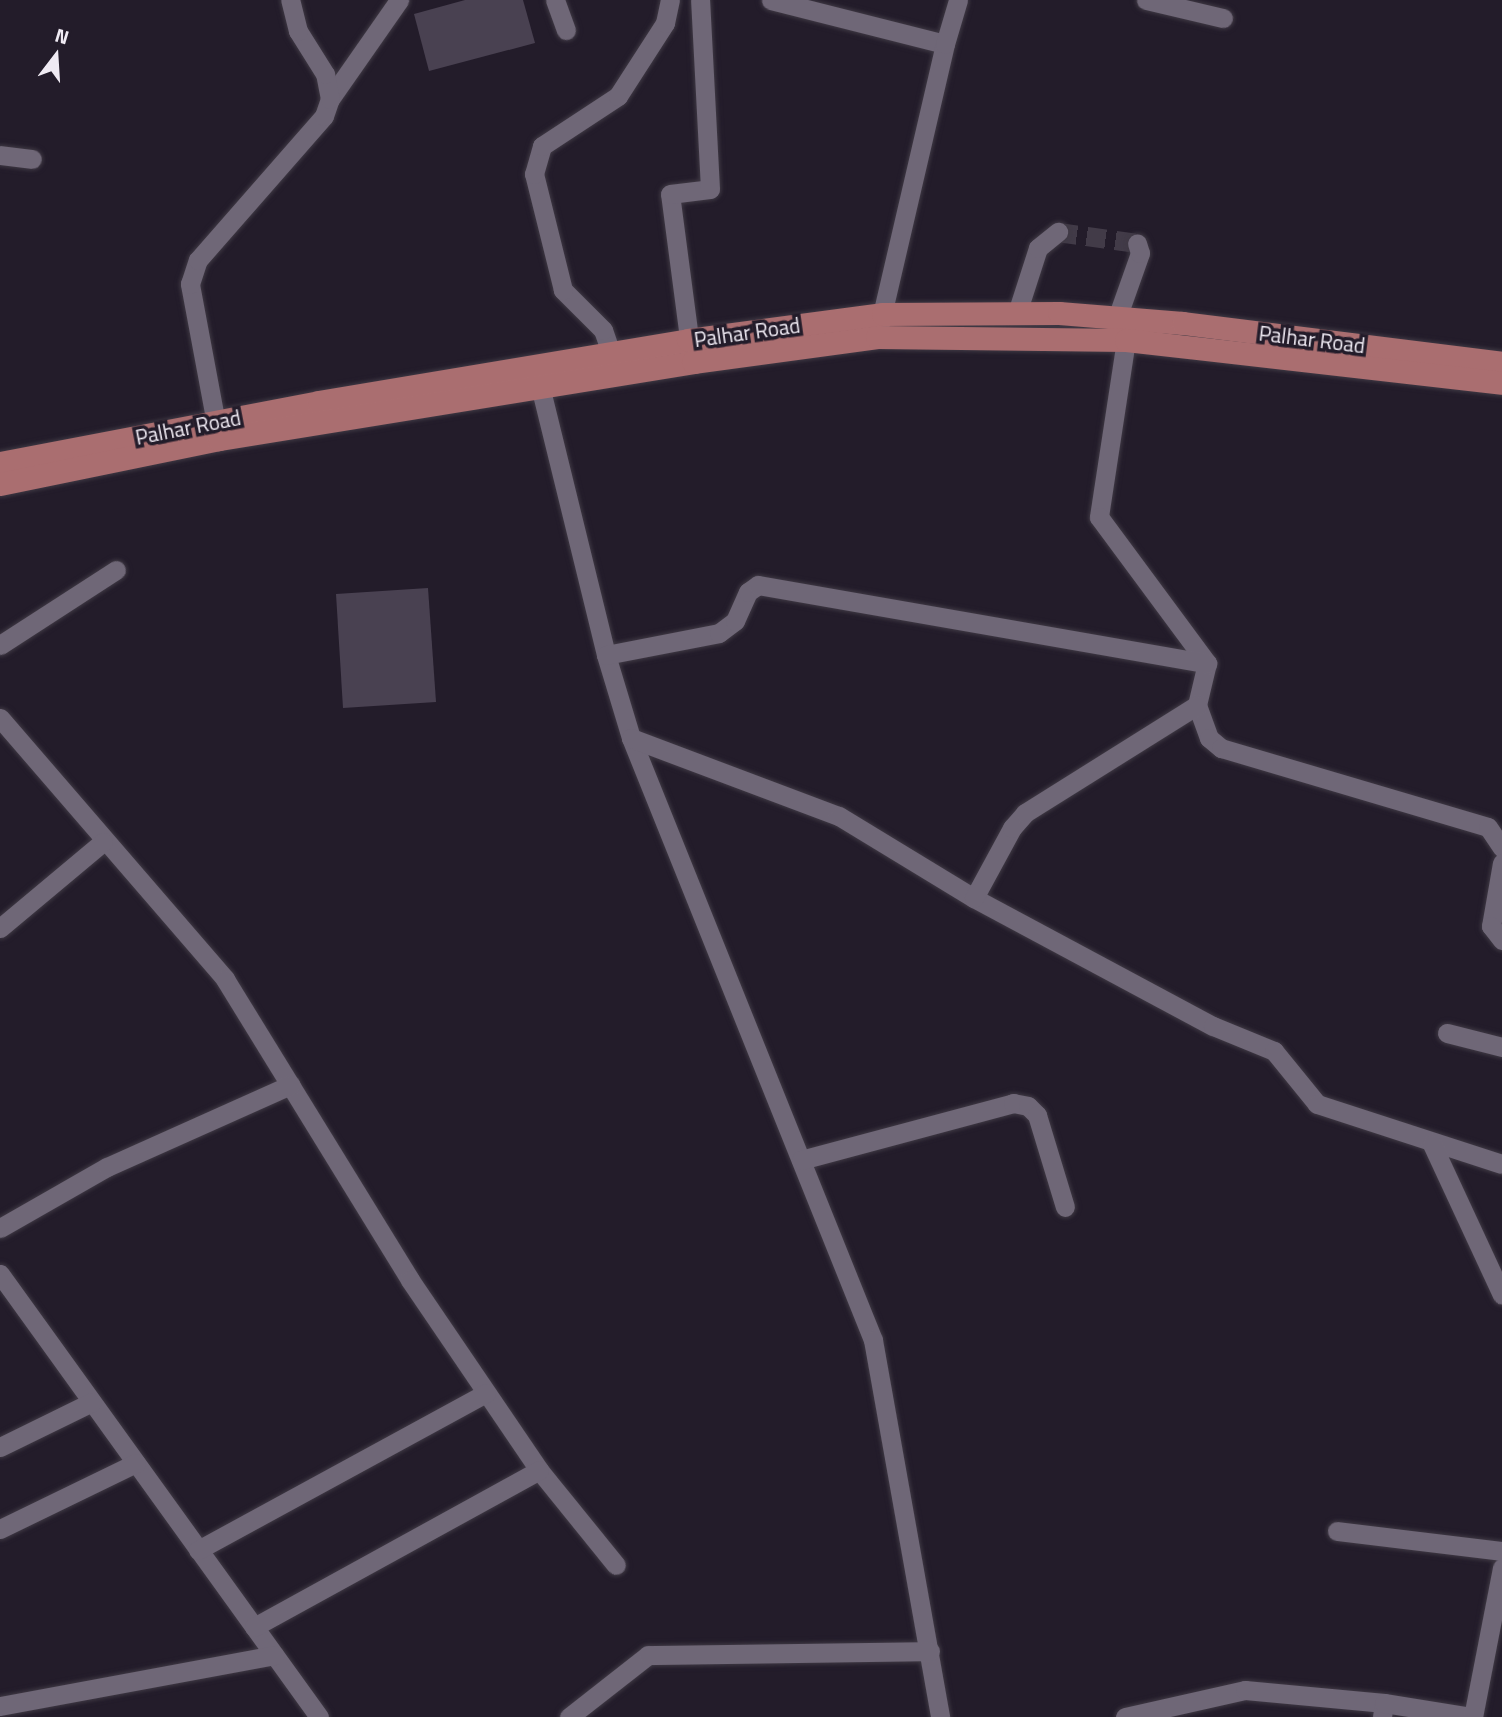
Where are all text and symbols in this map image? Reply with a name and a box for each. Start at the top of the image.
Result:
text: N [52,20,73,51]
north arrow [21,21,91,91]
street label: Palhar Road [692,312,802,352]
street label: Palhar Road [1257,320,1367,358]
street label: Palhar Road [133,404,243,450]

